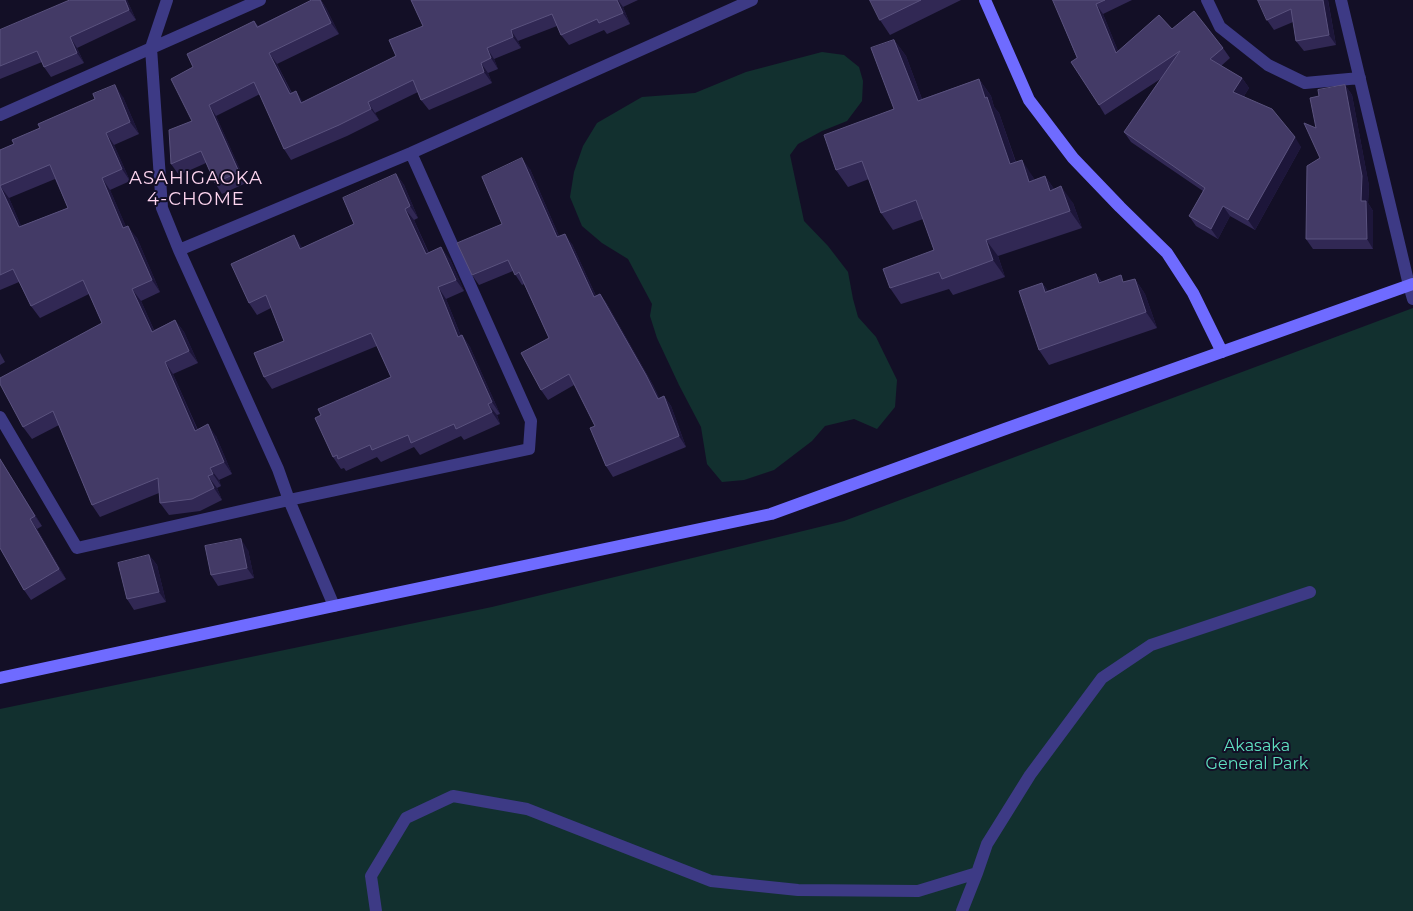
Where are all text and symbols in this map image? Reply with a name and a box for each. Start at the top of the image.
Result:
district label: ASAHIGAOKA 4-CHOME [128,168,264,210]
park label: Akasaka General Park [1206,736,1308,774]

